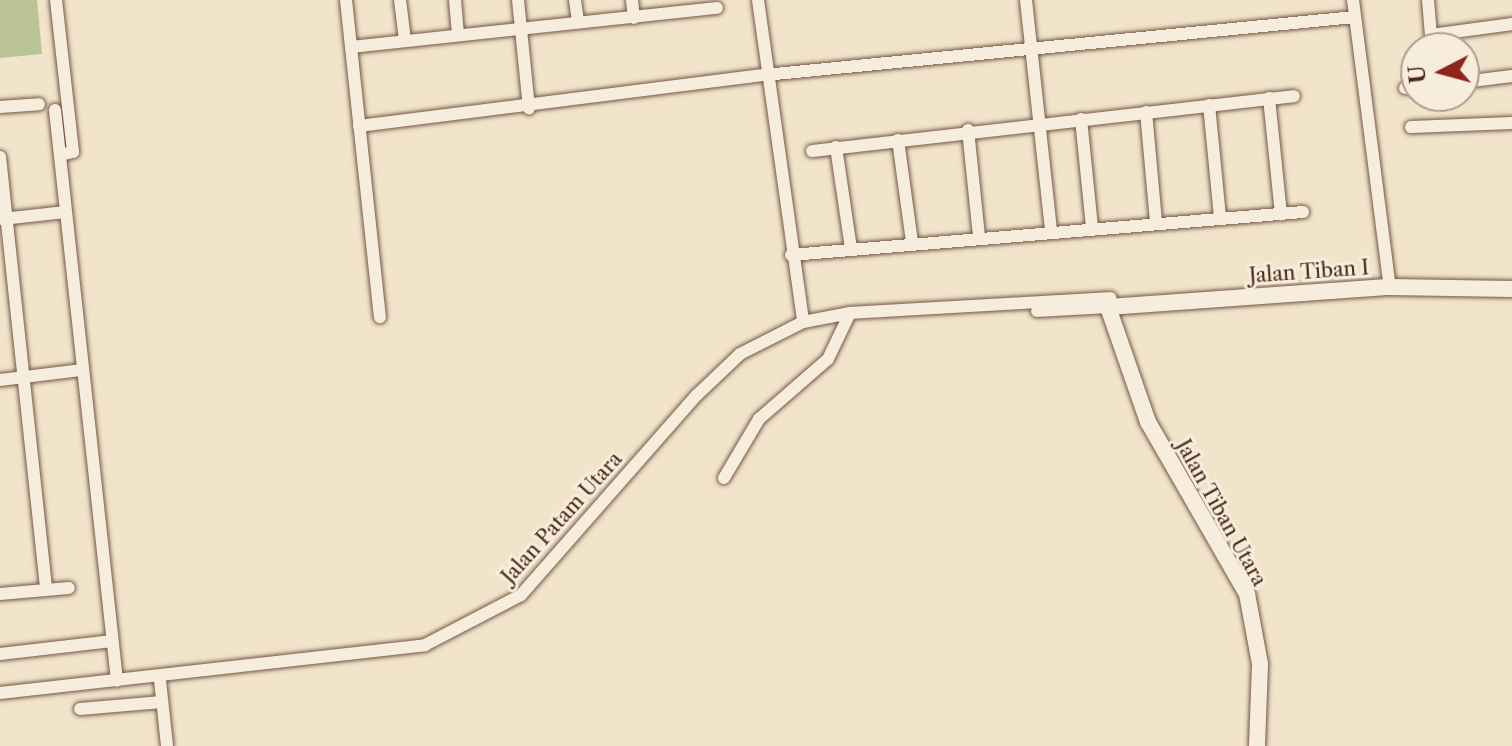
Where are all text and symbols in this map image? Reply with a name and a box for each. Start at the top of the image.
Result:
north arrow [1400,32,1480,112]
text: U [1403,64,1432,85]
street label: Jalan Tiban I [1248,256,1370,288]
street label: Jalan Tiban Utara [1171,435,1271,591]
street label: Jalan Patam Utara [497,447,627,589]

